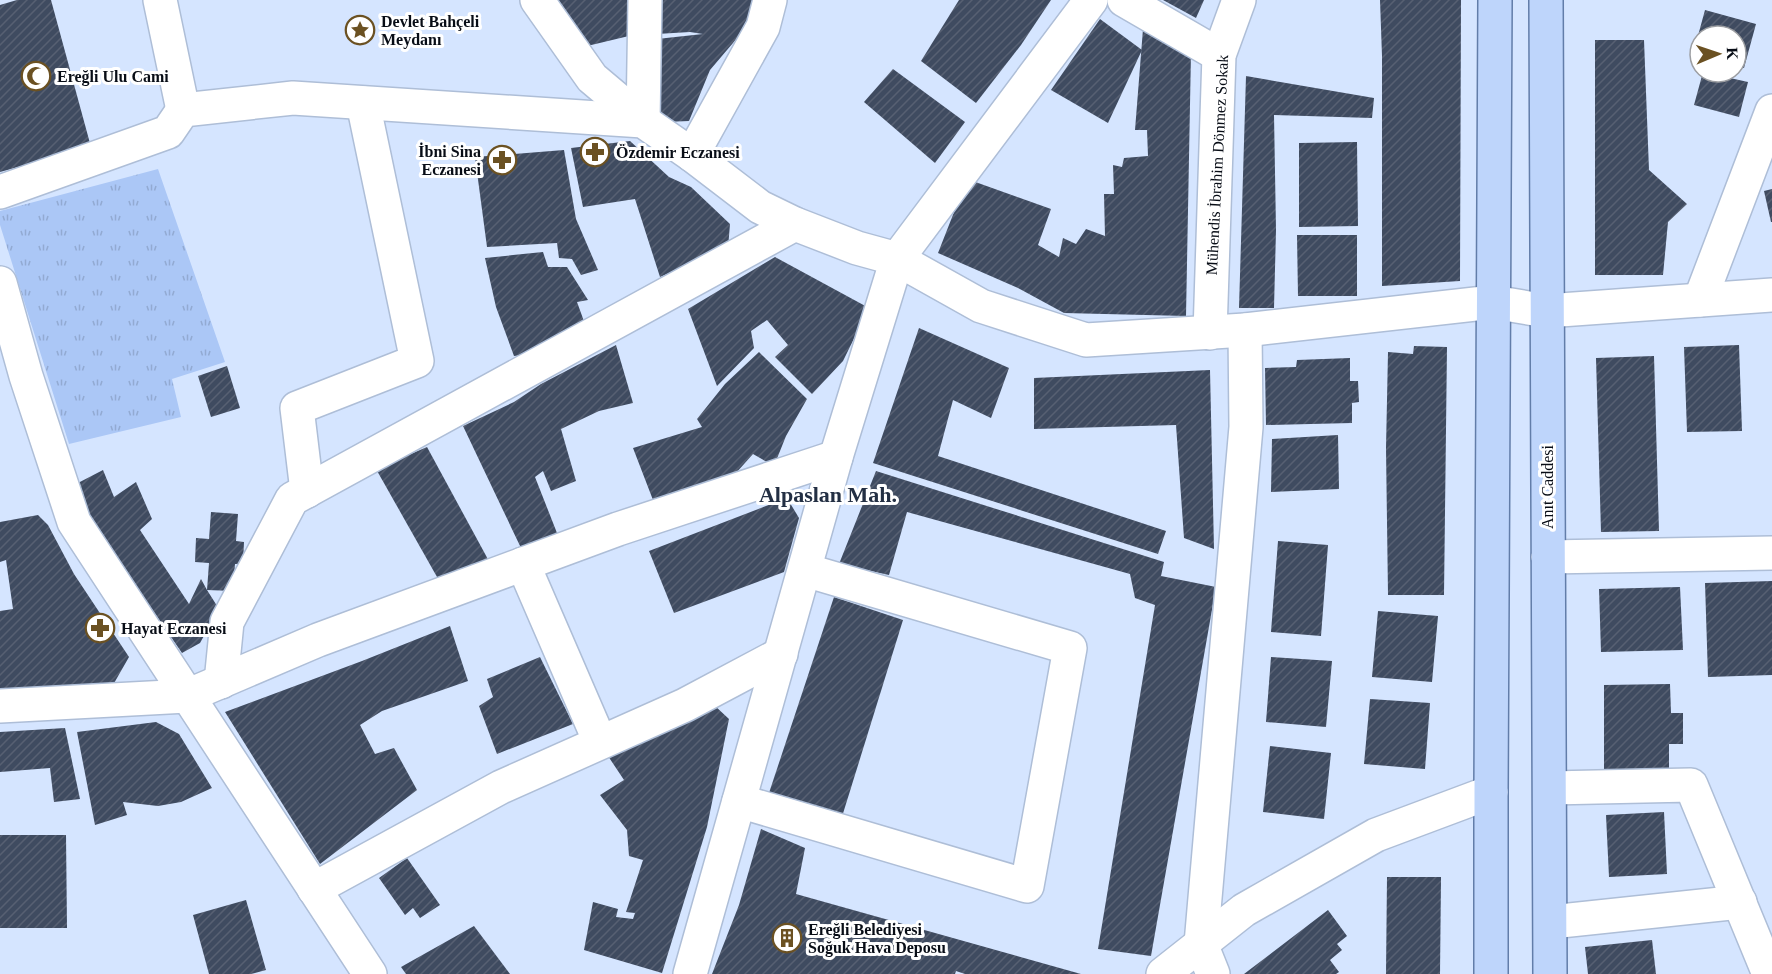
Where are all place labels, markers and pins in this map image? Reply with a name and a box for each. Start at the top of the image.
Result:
place label: Devlet Bahçeli Meydanı [381,13,480,49]
place icon: Devlet Bahçeli Meydanı [344,14,376,46]
mosque icon: Ereğli Ulu Cami [20,60,52,92]
place label: Ereğli Ulu Cami [57,68,169,86]
pharmacy icon: Özdemir Eczanesi [579,136,611,168]
place label: İbni Sina Eczanesi [418,142,482,178]
pharmacy icon: İbni Sina Eczanesi [486,144,518,176]
place label: Özdemir Eczanesi [616,144,740,161]
pharmacy icon: Hayat Eczanesi [84,612,116,644]
place label: Hayat Eczanesi [121,620,227,638]
place label: Ereğli Belediyesi Soğuk Hava Deposu [808,921,946,957]
building icon: Ereğli Belediyesi Soğuk Hava Deposu [771,922,803,954]

